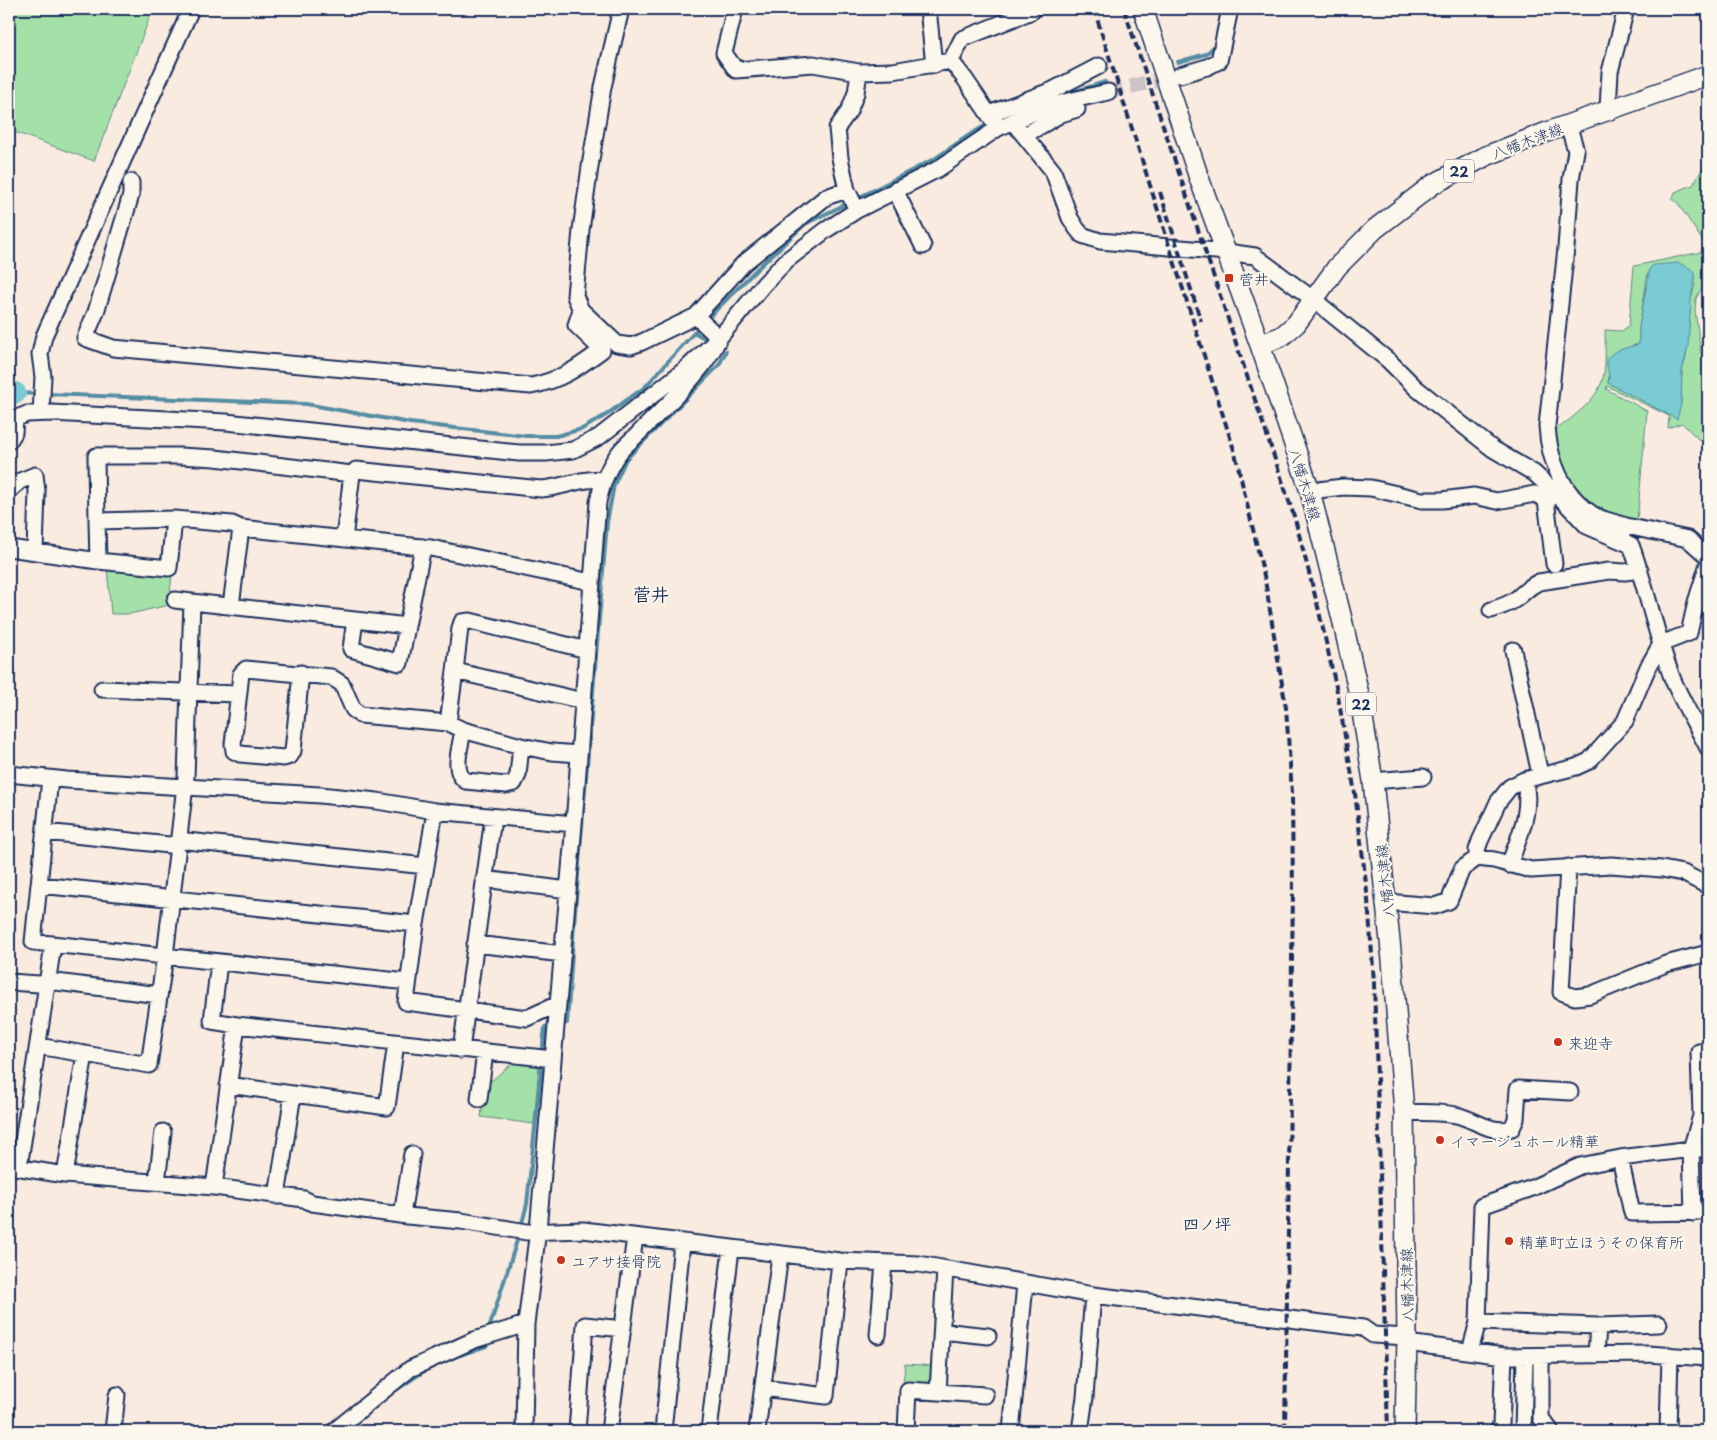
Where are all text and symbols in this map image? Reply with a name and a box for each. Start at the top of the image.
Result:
street label: 八幡木津線 [1488,116,1566,164]
road number: 22 [1444,160,1474,182]
place label: 菅井 [1239,267,1269,290]
marker: 菅井 [1223,272,1235,284]
street label: 八幡木津線 [1284,445,1328,523]
district label: 菅井 [633,580,669,607]
road number: 22 [1346,692,1376,716]
street label: 八幡木津線 [1369,842,1399,920]
place label: 来迎寺 [1568,1031,1613,1054]
marker: 来迎寺 [1552,1036,1564,1048]
place label: イマージュホール精華 [1450,1129,1599,1152]
marker: イマージュホール精華 [1434,1134,1446,1146]
district label: 四ノ坪 [1183,1211,1231,1235]
place label: 精華町立ほうその保育所 [1519,1230,1684,1253]
marker: 精華町立ほうその保育所 [1503,1235,1515,1247]
street label: 八幡木津線 [1394,1247,1418,1323]
place label: ユアサ接骨院 [571,1249,661,1272]
marker: ユアサ接骨院 [555,1254,567,1266]

